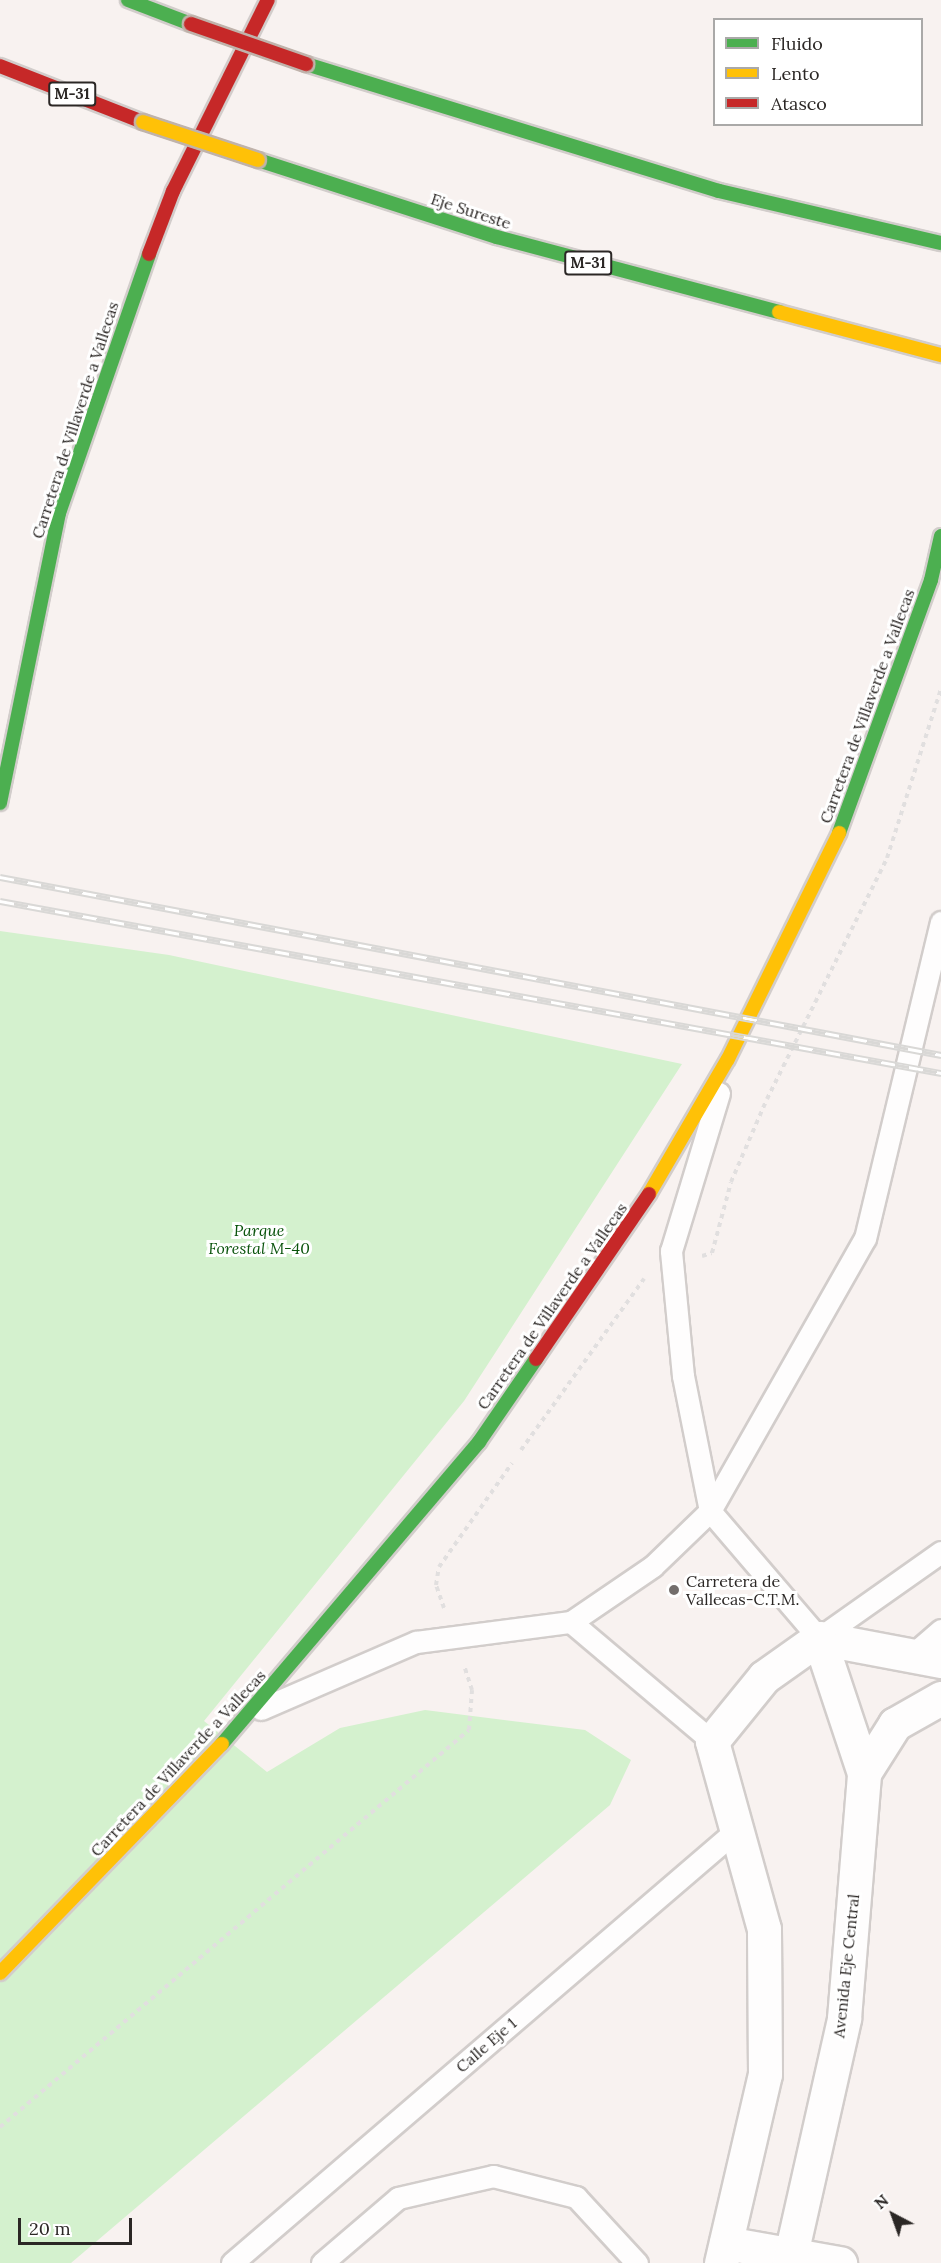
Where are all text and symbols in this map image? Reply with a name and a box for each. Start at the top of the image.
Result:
legend [713,18,923,126]
text: Fluido [771,32,823,55]
text: Lento [771,62,819,85]
road number: M-31 [48,82,96,106]
text: Atasco [771,92,827,115]
street label: Eje Sureste [428,189,514,233]
road number: M-31 [564,251,612,275]
street label: Carretera de Villaverde a Vallecas [28,299,122,541]
street label: Carretera de Villaverde a Vallecas [816,586,918,826]
street label: Carretera de Villaverde a Vallecas [473,1199,631,1413]
park label: Parque Forestal M-40 [208,1220,310,1258]
place label: Carretera de Vallecas-C.T.M. [686,1571,799,1609]
marker: Carretera de Vallecas-C.T.M. [667,1583,681,1597]
street label: Carretera de Villaverde a Vallecas [86,1666,270,1860]
street label: Avenida Eje Central [829,1893,863,2039]
street label: Calle Eje 1 [452,2014,520,2076]
north arrow [863,2185,923,2245]
text: N [870,2190,892,2213]
scale bar [21,2206,135,2244]
text: 20 m [29,2217,71,2240]

